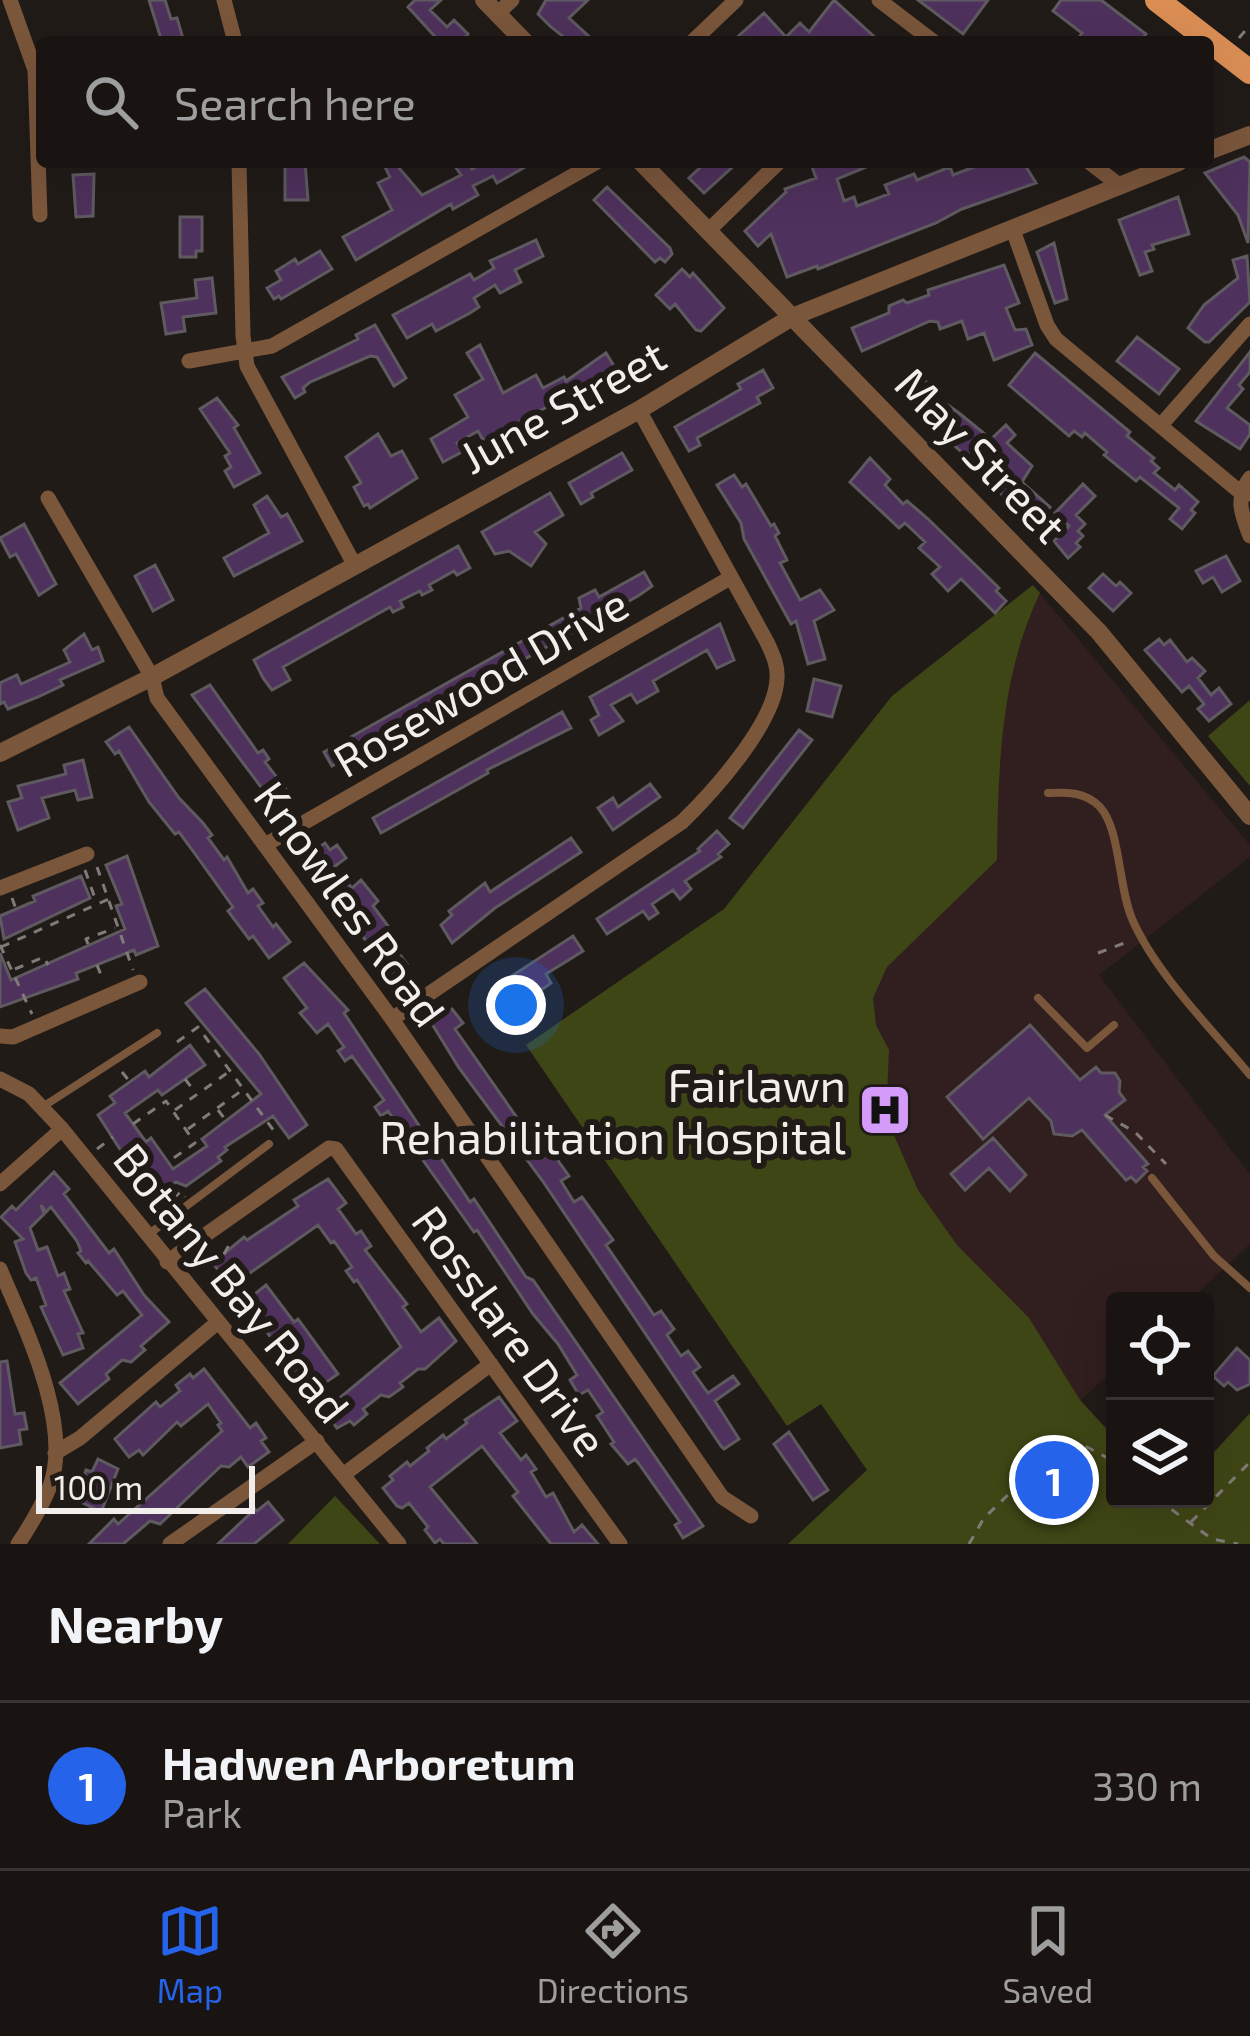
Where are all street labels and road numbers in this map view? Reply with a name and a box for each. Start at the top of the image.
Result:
street label: June Street [450,327,674,483]
street label: May Street [885,355,1079,553]
street label: Rosewood Drive [323,575,637,787]
street label: Knowles Road [244,770,458,1036]
street label: Botany Bay Road [104,1132,362,1432]
street label: Rosslare Drive [402,1195,620,1465]

